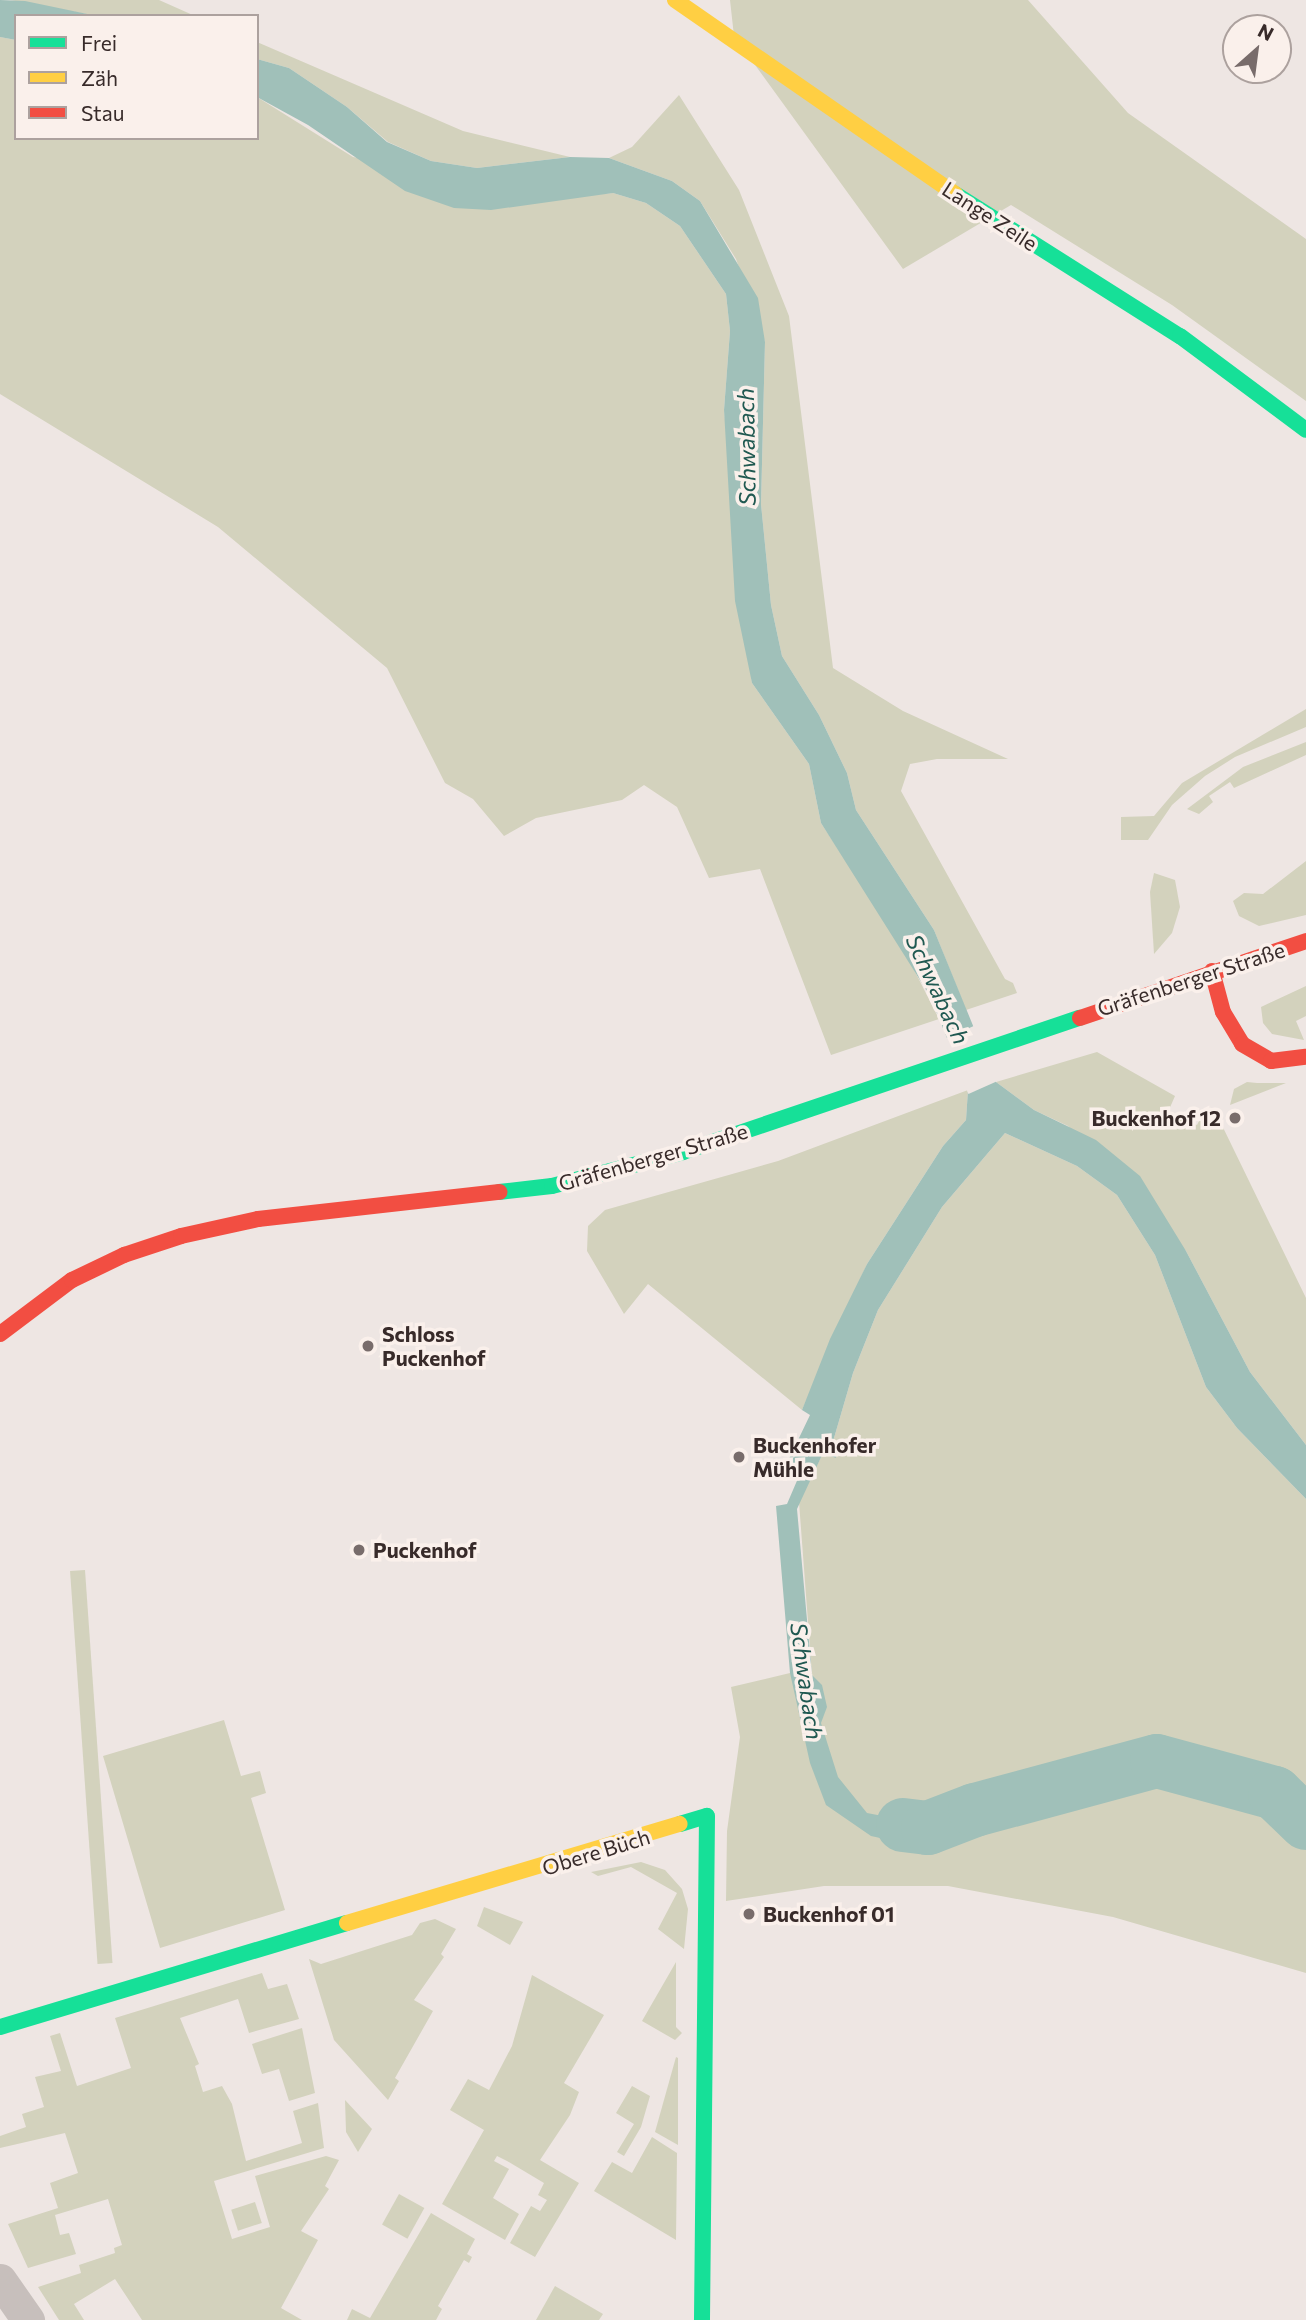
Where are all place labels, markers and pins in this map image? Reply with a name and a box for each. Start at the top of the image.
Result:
place label: Buckenhof 12 [1092,1105,1221,1131]
marker: Buckenhof 12 [1227,1110,1243,1126]
place label: Schloss Puckenhof [382,1321,486,1371]
marker: Schloss Puckenhof [360,1338,376,1354]
place label: Buckenhofer Mühle [753,1432,876,1482]
marker: Buckenhofer Mühle [731,1449,747,1465]
place label: Puckenhof [373,1537,477,1563]
marker: Puckenhof [351,1542,367,1558]
place label: Buckenhof 01 [763,1901,894,1927]
marker: Buckenhof 01 [741,1906,757,1922]

